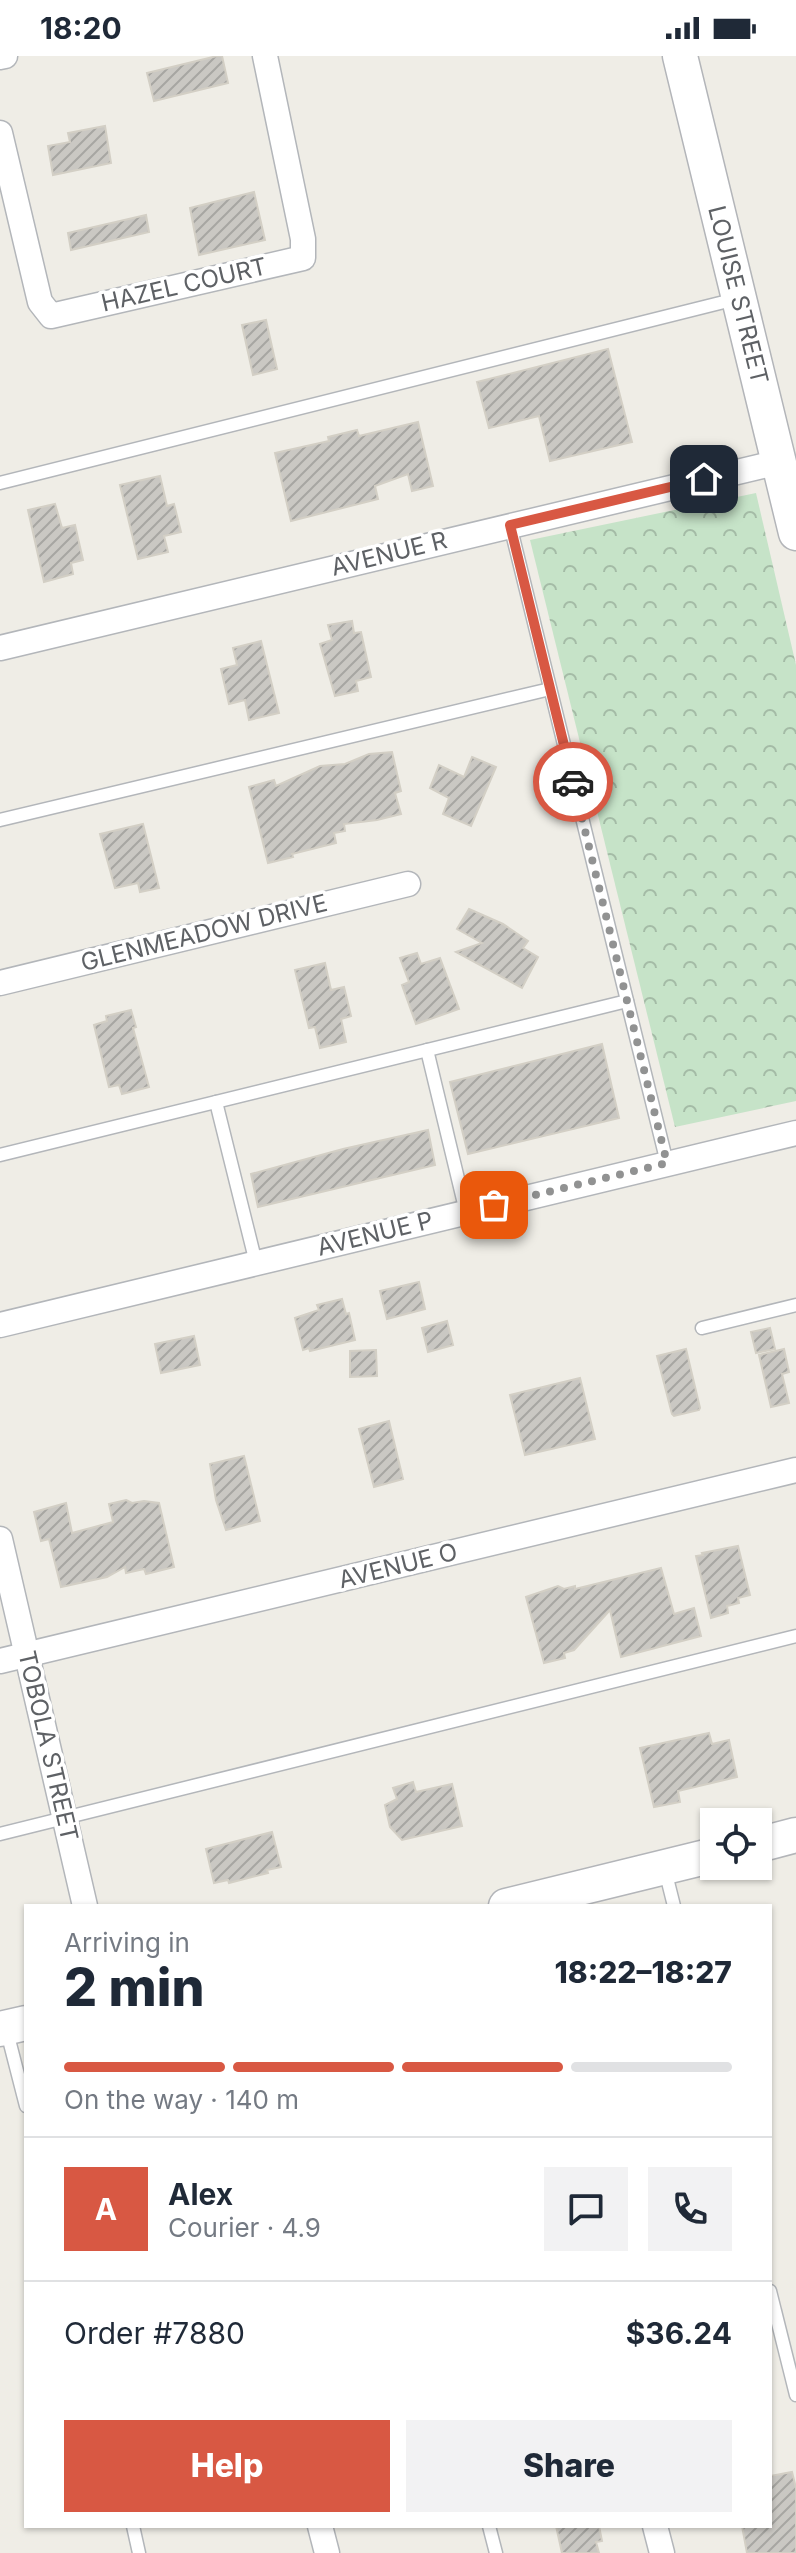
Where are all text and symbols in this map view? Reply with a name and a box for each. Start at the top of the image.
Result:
text: 18:20 [40,10,122,46]
street label: LOUISE STREET [702,203,775,387]
street label: HAZEL COURT [98,251,269,318]
pin [670,445,738,513]
icon: home [682,457,726,501]
street label: AVENUE R [328,525,450,582]
courier [533,742,613,822]
icon: car [551,760,595,804]
street label: GLENMEADOW DRIVE [78,888,330,977]
pin [460,1171,528,1239]
icon: bag [472,1183,516,1227]
street label: AVENUE P [314,1205,436,1262]
street label: AVENUE O [335,1537,460,1594]
street label: TOBOLA STREET [12,1648,85,1844]
map controls [700,1808,772,1880]
button: locate [700,1808,772,1880]
text: Arriving in [64,1927,190,1958]
text: 18:22–18:27 [554,1954,732,1990]
text: 2 min [64,1956,205,2019]
text: On the way · 140 m [64,2084,299,2115]
button: chat [544,2167,628,2251]
button: phone [648,2167,732,2251]
text: Alex [168,2176,233,2212]
text: A [95,2191,117,2227]
text: Courier · 4.9 [168,2212,321,2243]
text: Order #7880 [64,2315,245,2351]
text: $36.24 [626,2315,732,2351]
button: Help [64,2420,390,2512]
button: Share [406,2420,732,2512]

